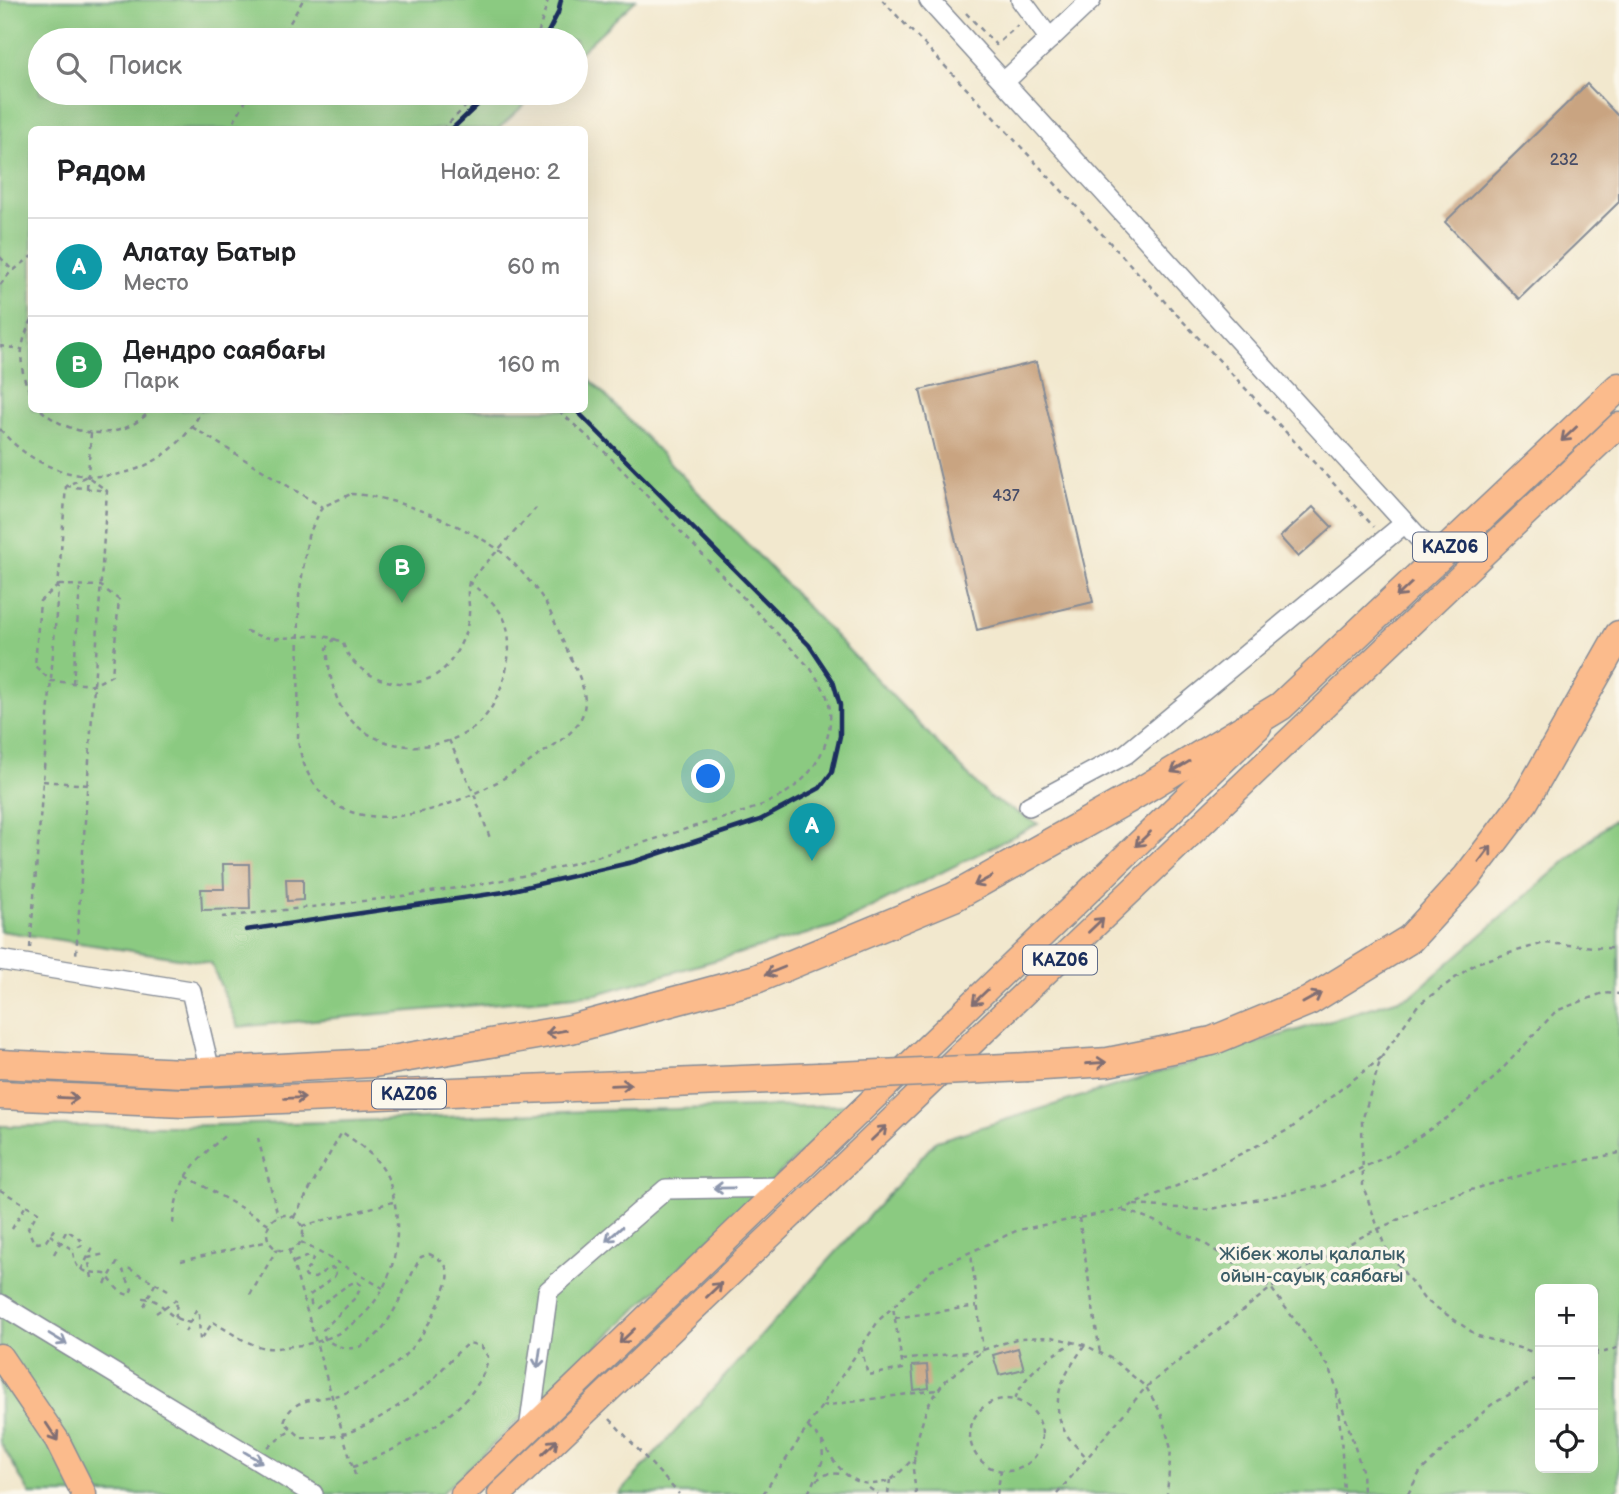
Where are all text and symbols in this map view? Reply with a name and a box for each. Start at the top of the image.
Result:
search box [28,28,588,105]
icon: search [52,48,90,86]
text: Поиск [108,51,182,82]
house number: 232 [1550,151,1579,170]
text: Рядом [56,154,146,190]
text: Найдено: 2 [440,158,560,186]
text: Алатау Батыр [123,238,296,269]
text: A [72,253,86,281]
text: 60 m [507,253,560,281]
text: Место [123,269,189,297]
text: Дендро саябағы [123,336,326,367]
text: B [71,351,87,379]
text: 160 m [498,351,560,379]
text: Парк [123,367,179,395]
one-way arrow [1560,426,1578,442]
house number: 437 [992,487,1020,506]
road number: KАZ06 [1413,532,1487,562]
pin: B [379,545,425,603]
one-way arrow [1395,582,1413,598]
your location [691,759,725,793]
one-way arrow [1171,760,1191,774]
pin: A [789,803,835,861]
one-way arrow [1135,830,1152,847]
one-way arrow [1477,845,1492,864]
one-way arrow [974,874,994,888]
one-way arrow [1087,916,1104,933]
road number: KАZ06 [1023,945,1097,974]
one-way arrow [765,966,786,979]
one-way arrow [971,988,988,1005]
one-way arrow [1302,991,1322,1005]
one-way arrow [545,1026,568,1039]
one-way arrow [1084,1056,1107,1069]
road number: KАZ06 [372,1079,446,1108]
one-way arrow [609,1079,632,1092]
one-way arrow [56,1091,79,1104]
one-way arrow [284,1092,307,1105]
one-way arrow [870,1124,887,1141]
one-way arrow [713,1181,736,1195]
one-way arrow [606,1226,624,1242]
park label: Жібек жолы қалалық ойын-сауық саябағы [1219,1243,1406,1288]
one-way arrow [705,1281,722,1298]
map controls [1535,1284,1598,1473]
button: + [1535,1284,1598,1347]
one-way arrow [618,1328,635,1345]
one-way arrow [48,1333,68,1347]
one-way arrow [532,1346,545,1369]
button: − [1535,1347,1598,1410]
button: locate [1535,1410,1598,1473]
one-way arrow [45,1422,59,1442]
one-way arrow [541,1438,558,1455]
one-way arrow [242,1451,262,1465]

